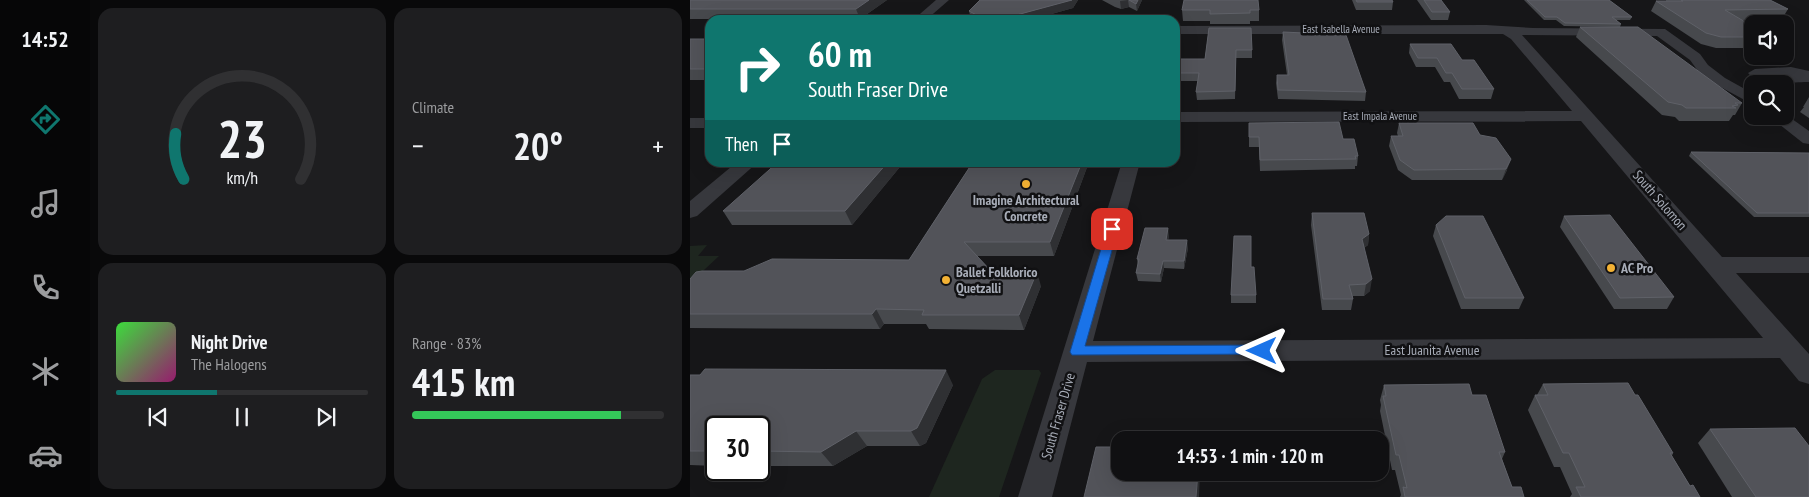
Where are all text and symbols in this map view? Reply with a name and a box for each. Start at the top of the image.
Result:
map controls [1744,15,1794,125]
button: sound [1744,15,1794,65]
street label: East Isabella Avenue [1302,22,1380,36]
text: 14:52 [21,25,69,53]
text: 60 m [808,31,872,77]
icon: right [725,35,790,100]
text: South Fraser Drive [808,75,948,103]
button: search [1744,75,1794,125]
text: Climate [412,97,454,117]
icon: directions [28,102,63,137]
text: 23 [217,105,267,172]
street label: East Impala Avenue [1343,109,1417,123]
text: 20° [513,121,563,170]
text: − [412,127,424,164]
text: + [652,127,664,164]
icon: arrive [768,130,796,158]
text: Then [725,132,758,156]
text: km/h [226,166,258,189]
street label: South Solomon [1629,166,1691,234]
marker: Imagine Architectural Concrete [1020,178,1032,190]
icon: music [28,186,63,221]
place label: Imagine Architectural Concrete [973,191,1080,225]
pin [1091,208,1133,250]
icon: arrive [1098,215,1126,243]
place label: AC Pro [1620,259,1653,277]
marker: AC Pro [1605,262,1617,274]
place label: Ballet Folklorico Quetzalli [956,263,1037,297]
icon: phone [28,270,63,305]
marker: Ballet Folklorico Quetzalli [940,274,952,286]
position arrow [1235,324,1287,376]
text: Night Drive [191,330,268,354]
text: Range · 83% [412,333,481,353]
street label: East Juanita Avenue [1385,341,1480,359]
icon: climate [28,354,63,389]
text: The Halogens [191,354,267,374]
text: 415 km [412,357,515,406]
street label: South Fraser Drive [1037,371,1079,461]
icon: previous [144,403,172,431]
icon: pause [228,403,256,431]
icon: next [312,403,340,431]
speed limit sign: 30 [705,416,770,481]
icon: car [28,438,63,473]
text: 14:53 · 1 min · 120 m [1177,444,1323,468]

